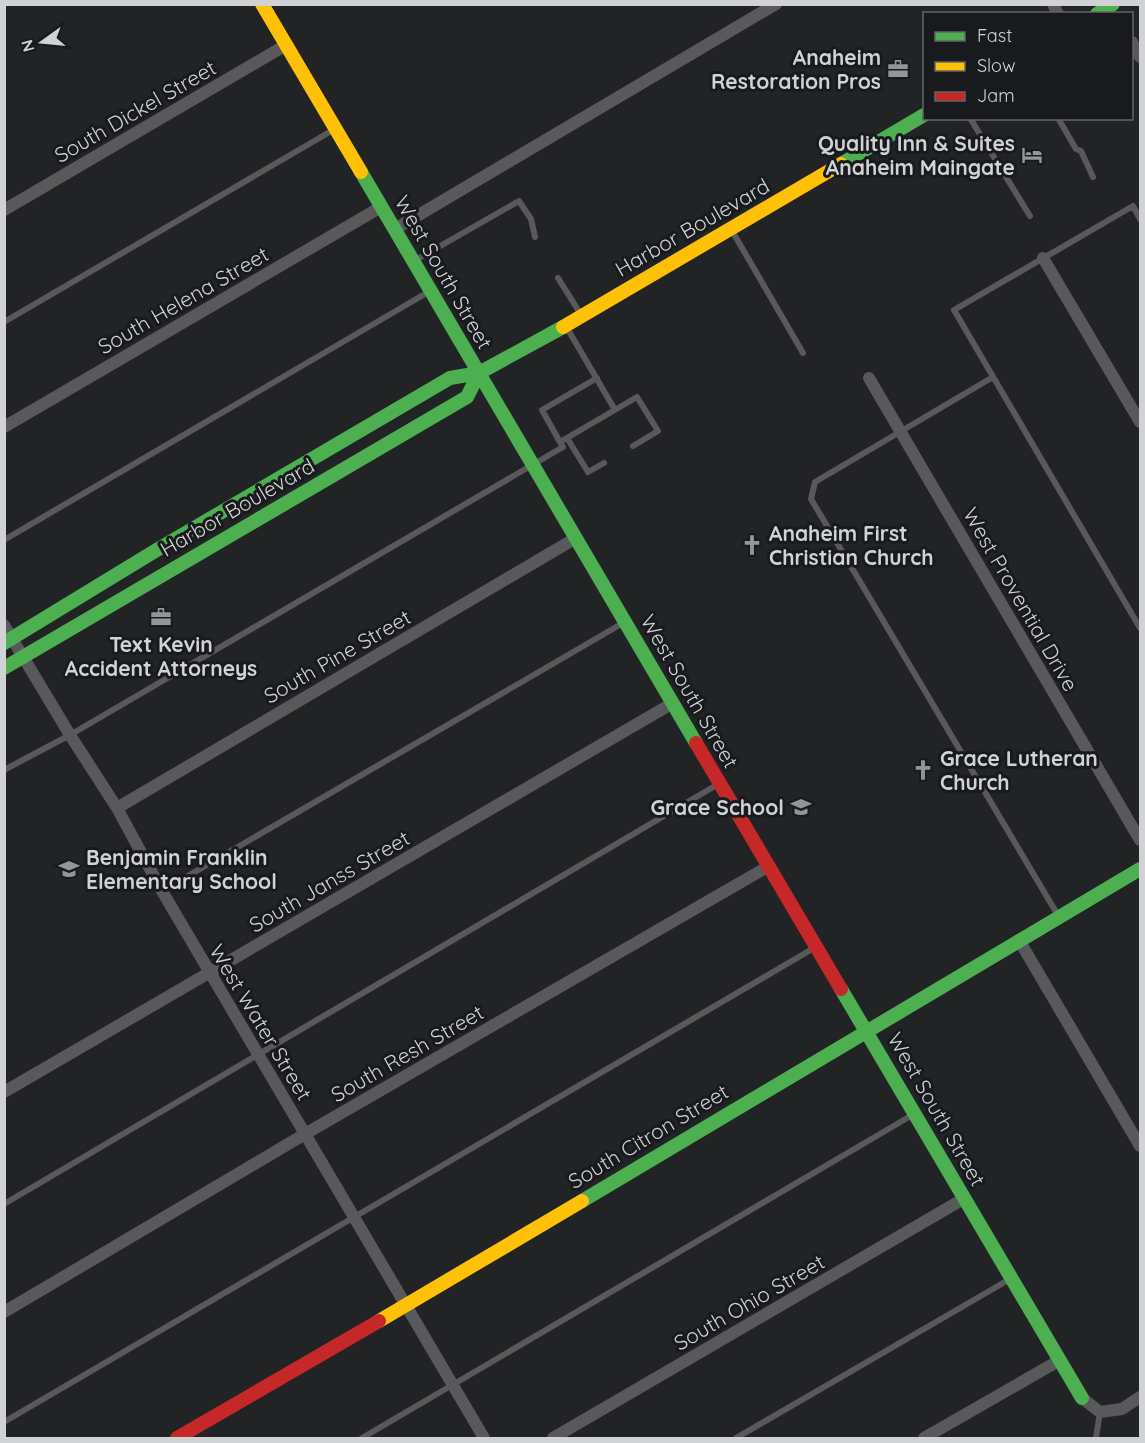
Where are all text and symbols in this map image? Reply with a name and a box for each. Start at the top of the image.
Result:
north arrow [12,12,72,72]
legend [923,12,1133,120]
text: Fast [977,24,1012,47]
text: N [16,38,39,54]
place label: Anaheim Restoration Pros [711,44,881,94]
street label: South Dickel Street [50,54,220,168]
text: Slow [977,54,1015,77]
office icon: Anaheim Restoration Pros [886,57,910,81]
text: Jam [977,84,1015,107]
place label: Quality Inn & Suites Anaheim Maingate [818,130,1015,180]
hotel icon: Quality Inn & Suites Anaheim Maingate [1020,143,1044,167]
street label: Harbor Boulevard [610,172,774,282]
street label: West South Street [389,191,499,353]
street label: South Helena Street [93,241,273,359]
street label: Harbor Boulevard [155,452,319,562]
street label: West Provential Drive [958,503,1084,695]
place label: Anaheim First Christian Church [769,520,933,570]
church icon: Anaheim First Christian Church [740,533,764,557]
street label: South Pine Street [259,603,415,709]
office icon: Text Kevin Accident Attorneys [149,605,173,629]
street label: West South Street [635,610,745,772]
place label: Text Kevin Accident Attorneys [65,631,257,681]
place label: Grace Lutheran Church [940,745,1098,795]
church icon: Grace Lutheran Church [911,758,935,782]
place label: Grace School [651,794,784,820]
school or university icon: Grace School [789,795,813,819]
street label: South Janss Street [244,825,414,937]
place label: Benjamin Franklin Elementary School [86,844,277,894]
school or university icon: Benjamin Franklin Elementary School [57,857,81,881]
street label: West Water Street [204,939,318,1105]
street label: South Resh Street [326,999,488,1107]
street label: West South Street [882,1028,992,1190]
street label: South Citron Street [563,1078,733,1194]
street label: South Ohio Street [669,1248,829,1356]

